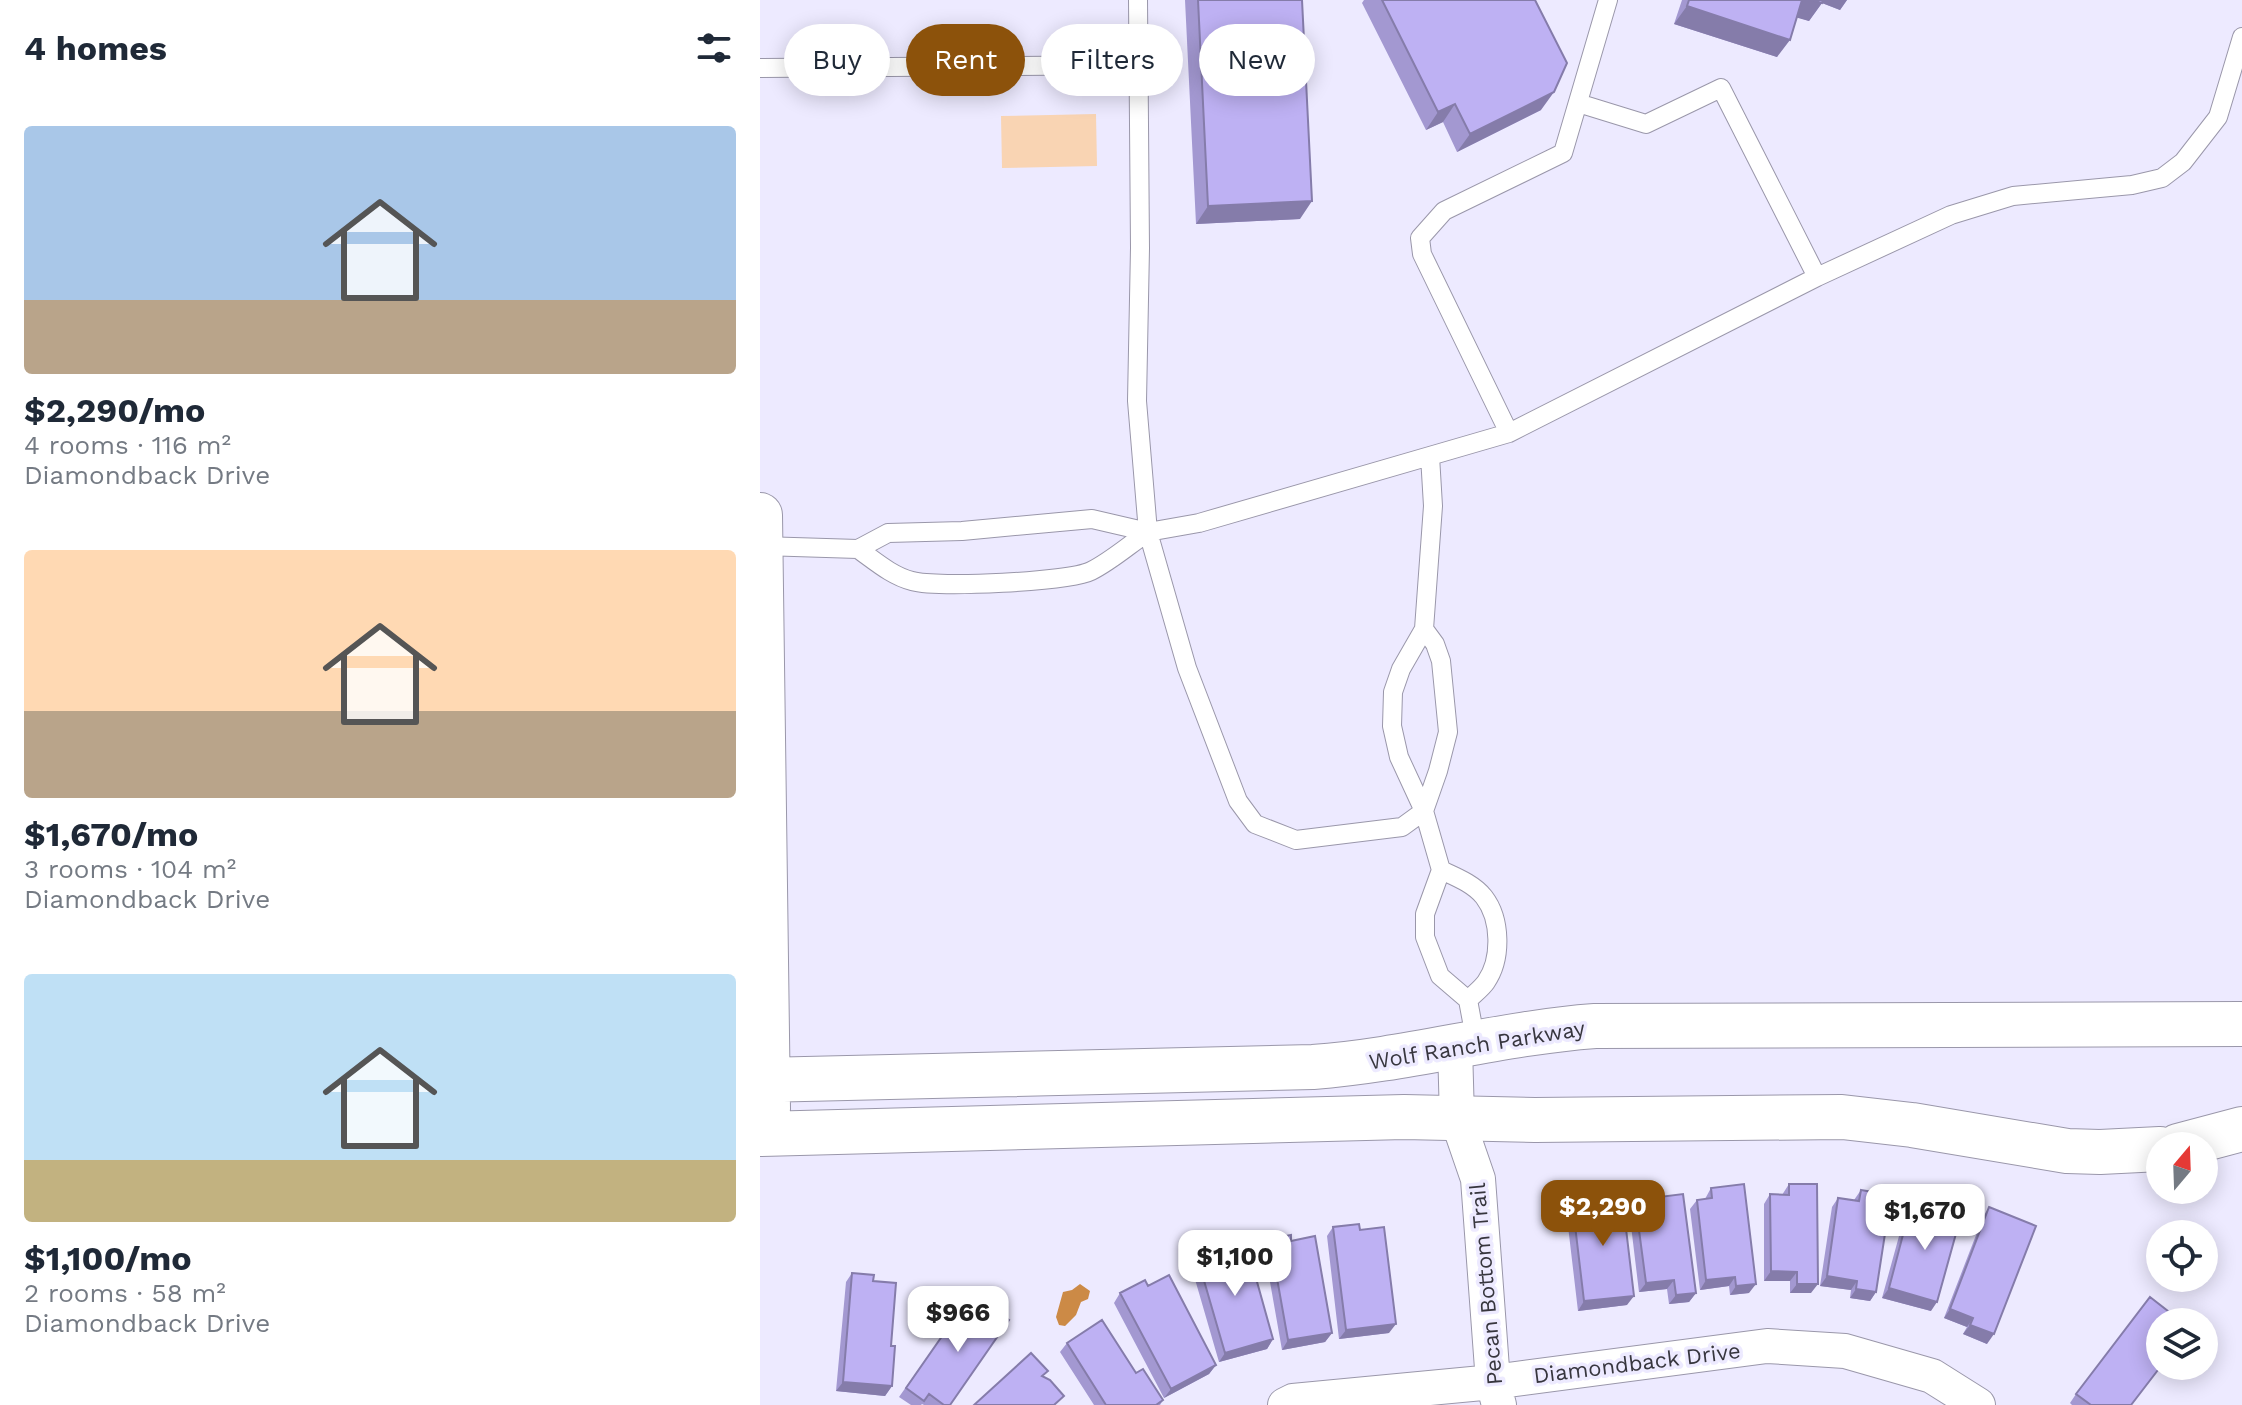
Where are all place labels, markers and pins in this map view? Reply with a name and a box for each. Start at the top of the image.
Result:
pin: $2,290 [1538,1180,1668,1248]
pin: $1,670 [1860,1184,1990,1252]
pin: $1,100 [1170,1230,1300,1298]
pin: $966 [911,1286,1005,1354]

